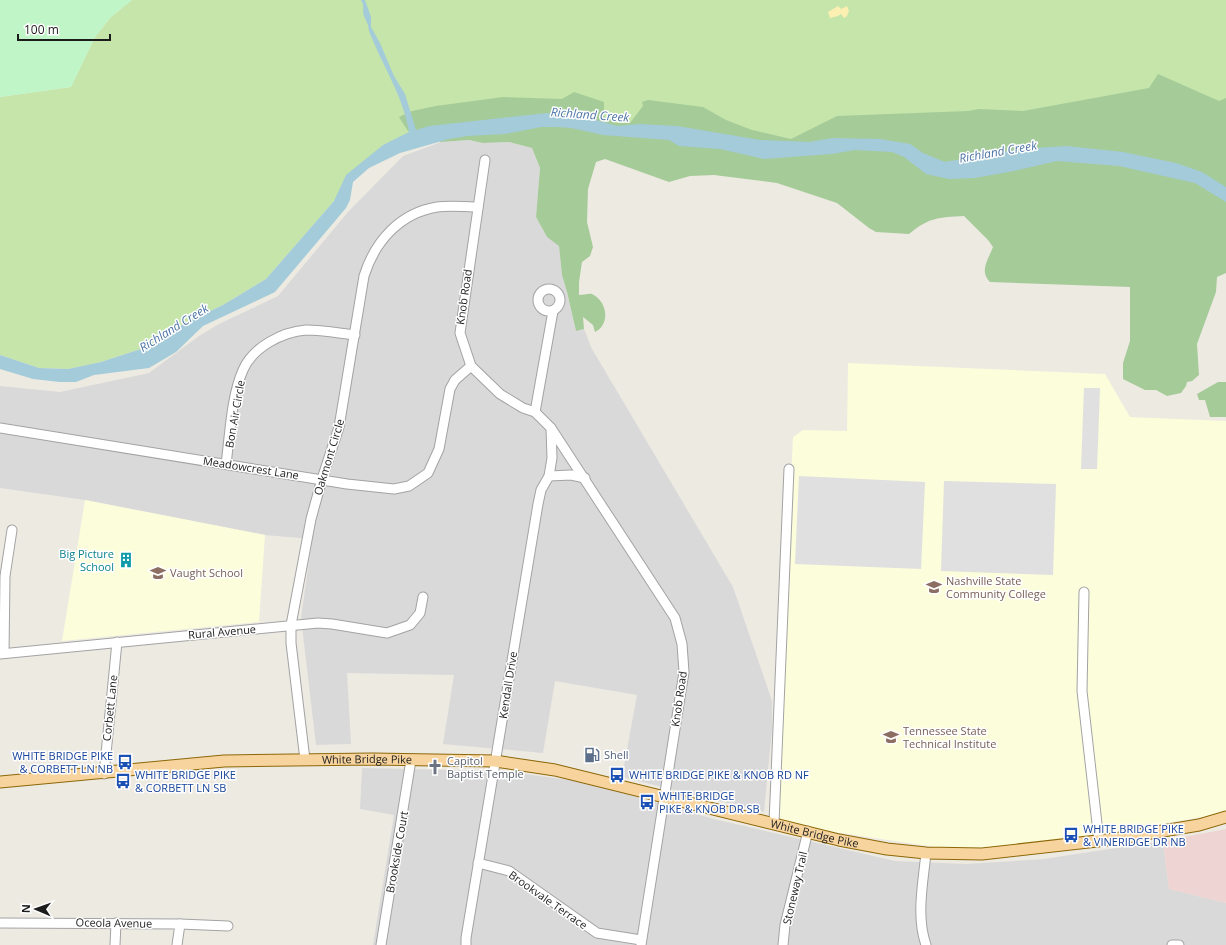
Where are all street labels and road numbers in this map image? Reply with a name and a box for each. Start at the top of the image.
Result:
street label: Knob Road [452,268,475,326]
street label: Bon Air Circle [221,379,248,449]
street label: Oakmont Circle [310,417,347,497]
street label: Meadowcrest Lane [202,453,300,482]
street label: Rural Avenue [187,621,257,642]
street label: Kendall Drive [495,650,520,720]
street label: Knob Road [667,670,690,728]
street label: Corbett Lane [99,674,120,742]
street label: White Bridge Pike [322,751,412,767]
street label: Brookside Court [382,810,411,894]
street label: White Bridge Pike [769,815,860,851]
street label: Stoneway Trail [779,850,810,926]
street label: Brookvale Terrace [506,867,591,932]
street label: Oceola Avenue [76,914,152,931]

